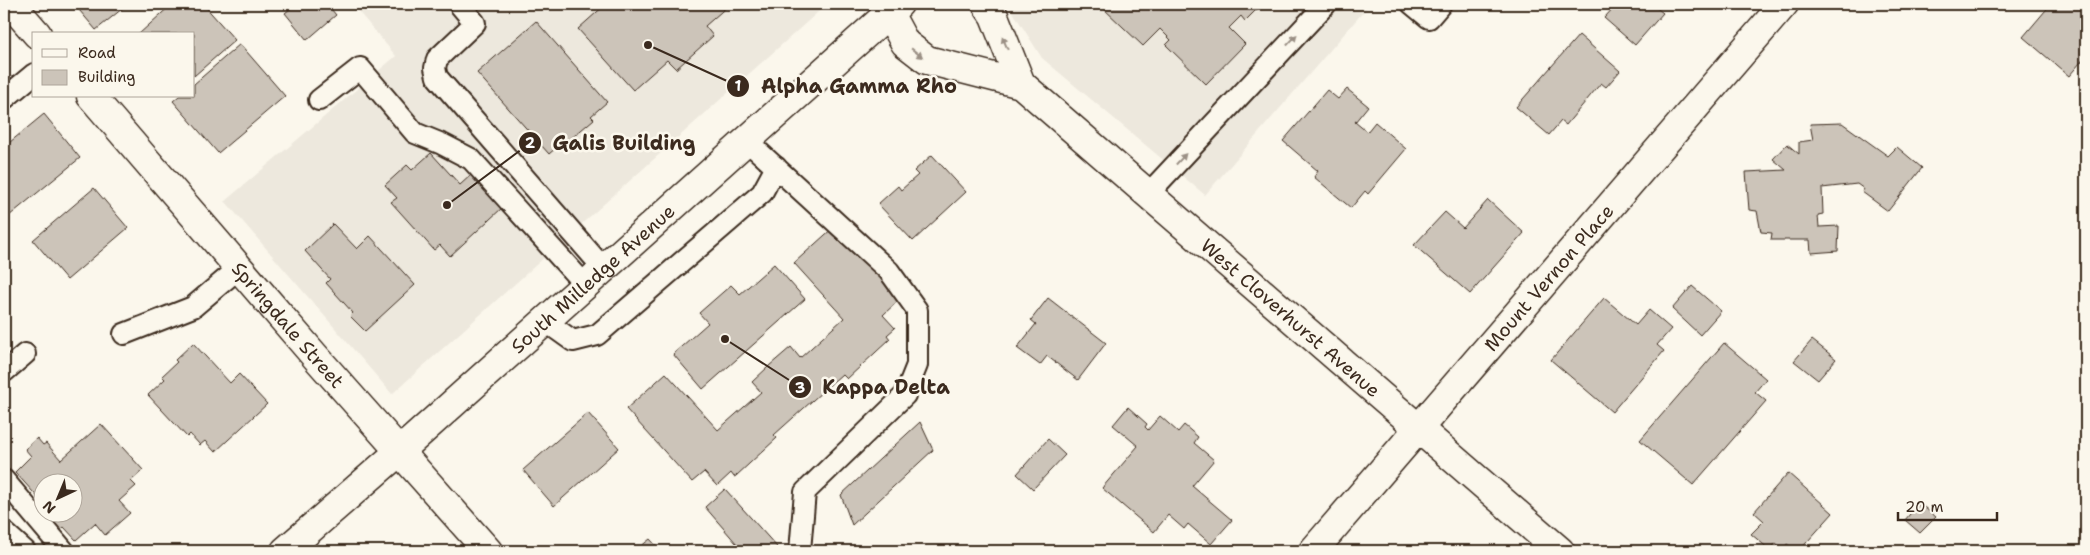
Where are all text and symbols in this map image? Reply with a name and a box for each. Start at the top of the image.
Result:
legend [32,32,195,98]
one-way arrow [1001,35,1009,50]
one-way arrow [1286,35,1298,47]
text: Road [78,43,116,63]
one-way arrow [910,47,923,58]
text: Building [78,67,135,87]
callout: Alpha Gamma Rho [726,68,967,103]
text: Alpha Gamma Rho [761,73,957,99]
text: 1 [735,76,742,96]
callout: Galis Building [517,126,705,161]
text: Galis Building [553,130,696,156]
text: 2 [525,133,536,153]
one-way arrow [1175,153,1187,165]
street label: South Milledge Avenue [505,198,680,359]
street label: Mount Vernon Place [1478,199,1619,356]
street label: West Cloverhurst Avenue [1196,233,1386,403]
street label: Springdale Street [226,256,350,393]
callout: Kappa Delta [787,370,960,405]
text: Kappa Delta [822,374,950,400]
text: 3 [795,378,805,398]
north arrow [32,472,82,522]
scale bar [1898,490,1996,522]
text: N [39,497,59,518]
text: 20 m [1905,497,1944,517]

